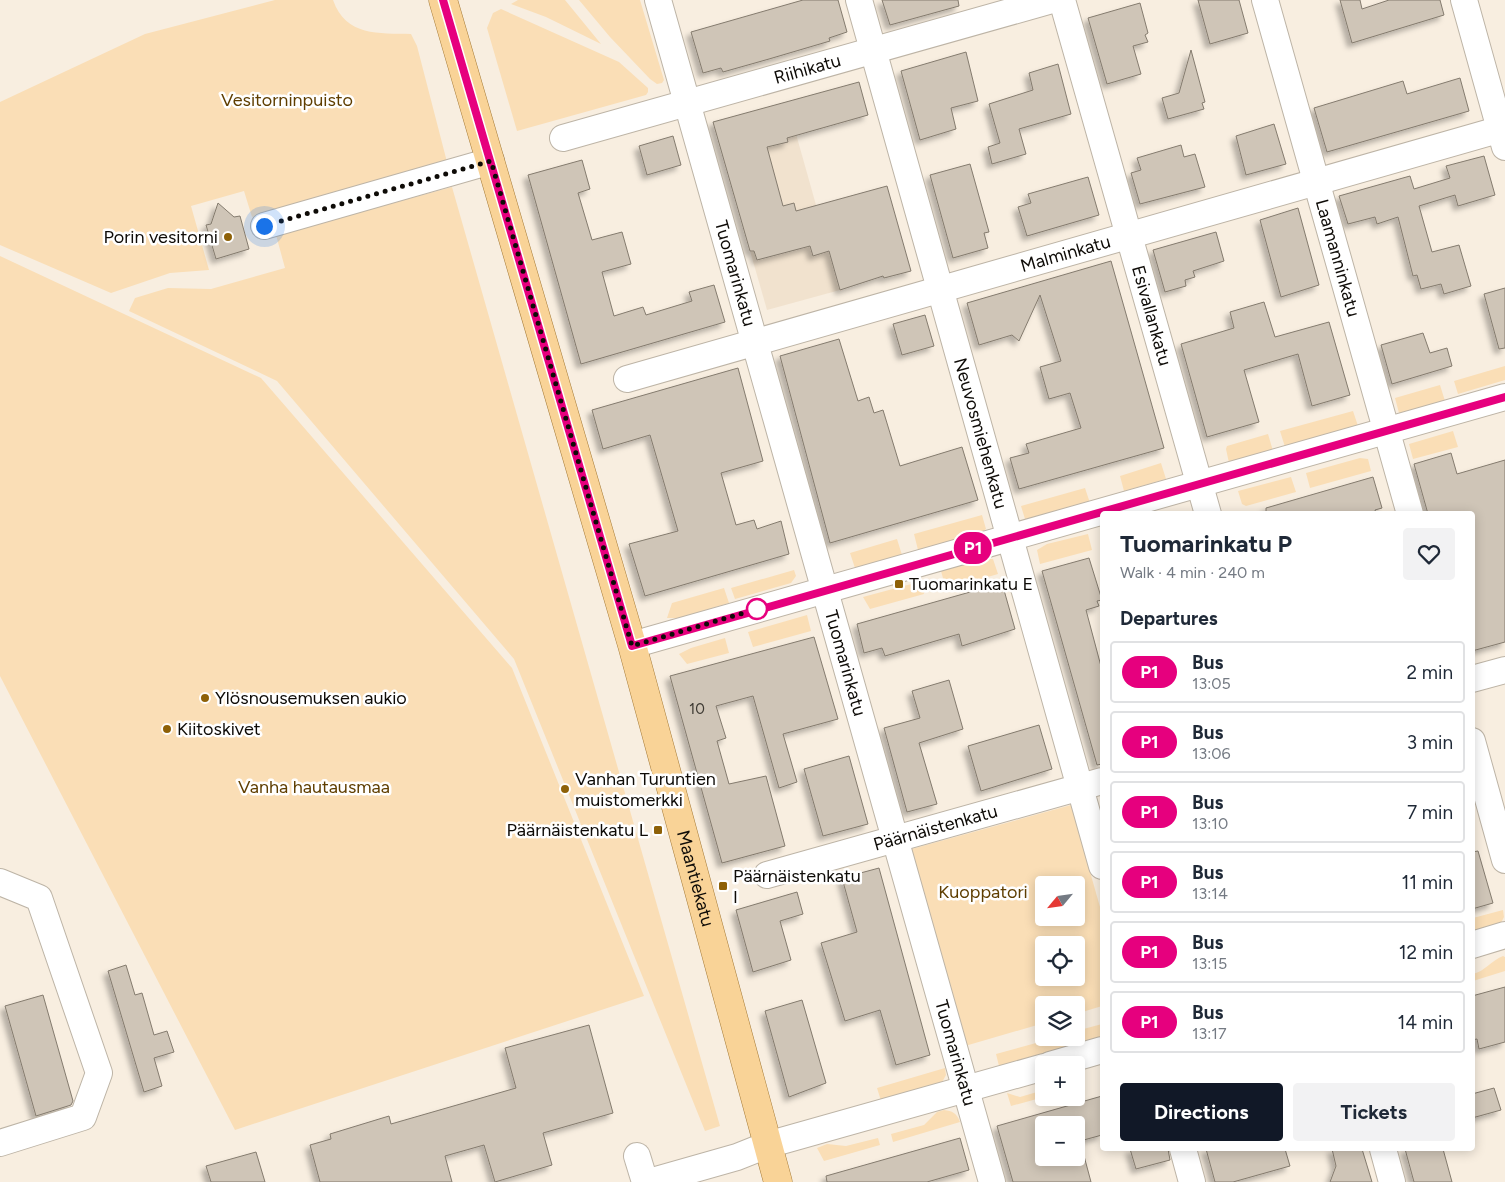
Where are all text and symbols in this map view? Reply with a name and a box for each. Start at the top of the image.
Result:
street label: Riihikatu [772,49,843,89]
park label: Vesitorninpuisto [221,89,353,111]
street label: Laamanninkatu [1311,197,1365,319]
your location [252,214,277,239]
street label: Tuomarinkatu [710,218,761,329]
place label: Porin vesitorni [104,226,218,248]
street label: Malminkatu [1018,230,1113,277]
marker: Porin vesitorni [222,231,234,243]
street label: Esivallankatu [1127,263,1176,368]
street label: Neuvosmiehenkatu [949,355,1012,511]
button: heart [1403,528,1455,580]
text: Tuomarinkatu P [1120,529,1292,558]
line badge: P1 [950,532,996,564]
text: P1 [964,537,982,559]
text: Walk · 4 min · 240 m [1120,563,1265,582]
place label: Tuomarinkatu E [909,573,1033,595]
marker: Tuomarinkatu E [893,578,905,590]
unlabelled marker [746,598,768,620]
text: Departures [1120,607,1218,630]
street label: Tuomarinkatu [820,608,871,718]
text: Bus [1192,651,1223,674]
text: P1 [1140,661,1159,683]
text: 2 min [1407,661,1453,684]
text: 13:05 [1192,674,1231,693]
place label: Ylösnousemuksen aukio [215,687,407,709]
marker: Ylösnousemuksen aukio [199,692,211,704]
house number: 10 [689,700,705,718]
place label: Kiitoskivet [177,718,261,740]
text: Bus [1192,721,1223,744]
marker: Kiitoskivet [161,723,173,735]
text: P1 [1140,731,1159,753]
text: 3 min [1407,731,1453,754]
text: 13:06 [1192,744,1231,763]
place label: Vanhan Turuntien muistomerkki [575,768,716,811]
park label: Vanha hautausmaa [238,776,390,798]
marker: Vanhan Turuntien muistomerkki [559,783,571,795]
text: Bus [1192,791,1223,814]
street label: Päärnäistenkatu [871,800,1000,856]
text: P1 [1140,801,1159,823]
text: 7 min [1407,801,1453,824]
text: 13:10 [1192,814,1228,833]
place label: Päärnäistenkatu L [506,819,649,841]
marker: Päärnäistenkatu L [652,824,664,836]
street label: Maantiekatu [672,828,719,929]
text: Bus [1192,861,1223,884]
place label: Päärnäistenkatu I [733,865,861,908]
text: P1 [1140,871,1159,893]
text: 11 min [1401,871,1453,894]
north arrow [1035,876,1085,926]
map controls [1035,876,1085,1166]
marker: Päärnäistenkatu I [717,880,729,892]
park label: Kuoppatori [938,881,1028,903]
text: 13:14 [1192,884,1228,903]
text: Bus [1192,931,1223,954]
button: locate [1035,936,1085,986]
text: P1 [1140,941,1159,963]
text: 12 min [1399,941,1453,964]
text: 13:15 [1192,954,1227,973]
button: layers [1035,996,1085,1046]
street label: Tuomarinkatu [930,997,981,1108]
text: Bus [1192,1001,1223,1024]
text: P1 [1140,1011,1159,1033]
text: 14 min [1397,1011,1453,1034]
text: 13:17 [1192,1024,1227,1043]
button: + [1035,1056,1085,1106]
button: Directions [1120,1083,1283,1141]
button: Tickets [1293,1083,1455,1141]
button: − [1035,1116,1085,1166]

